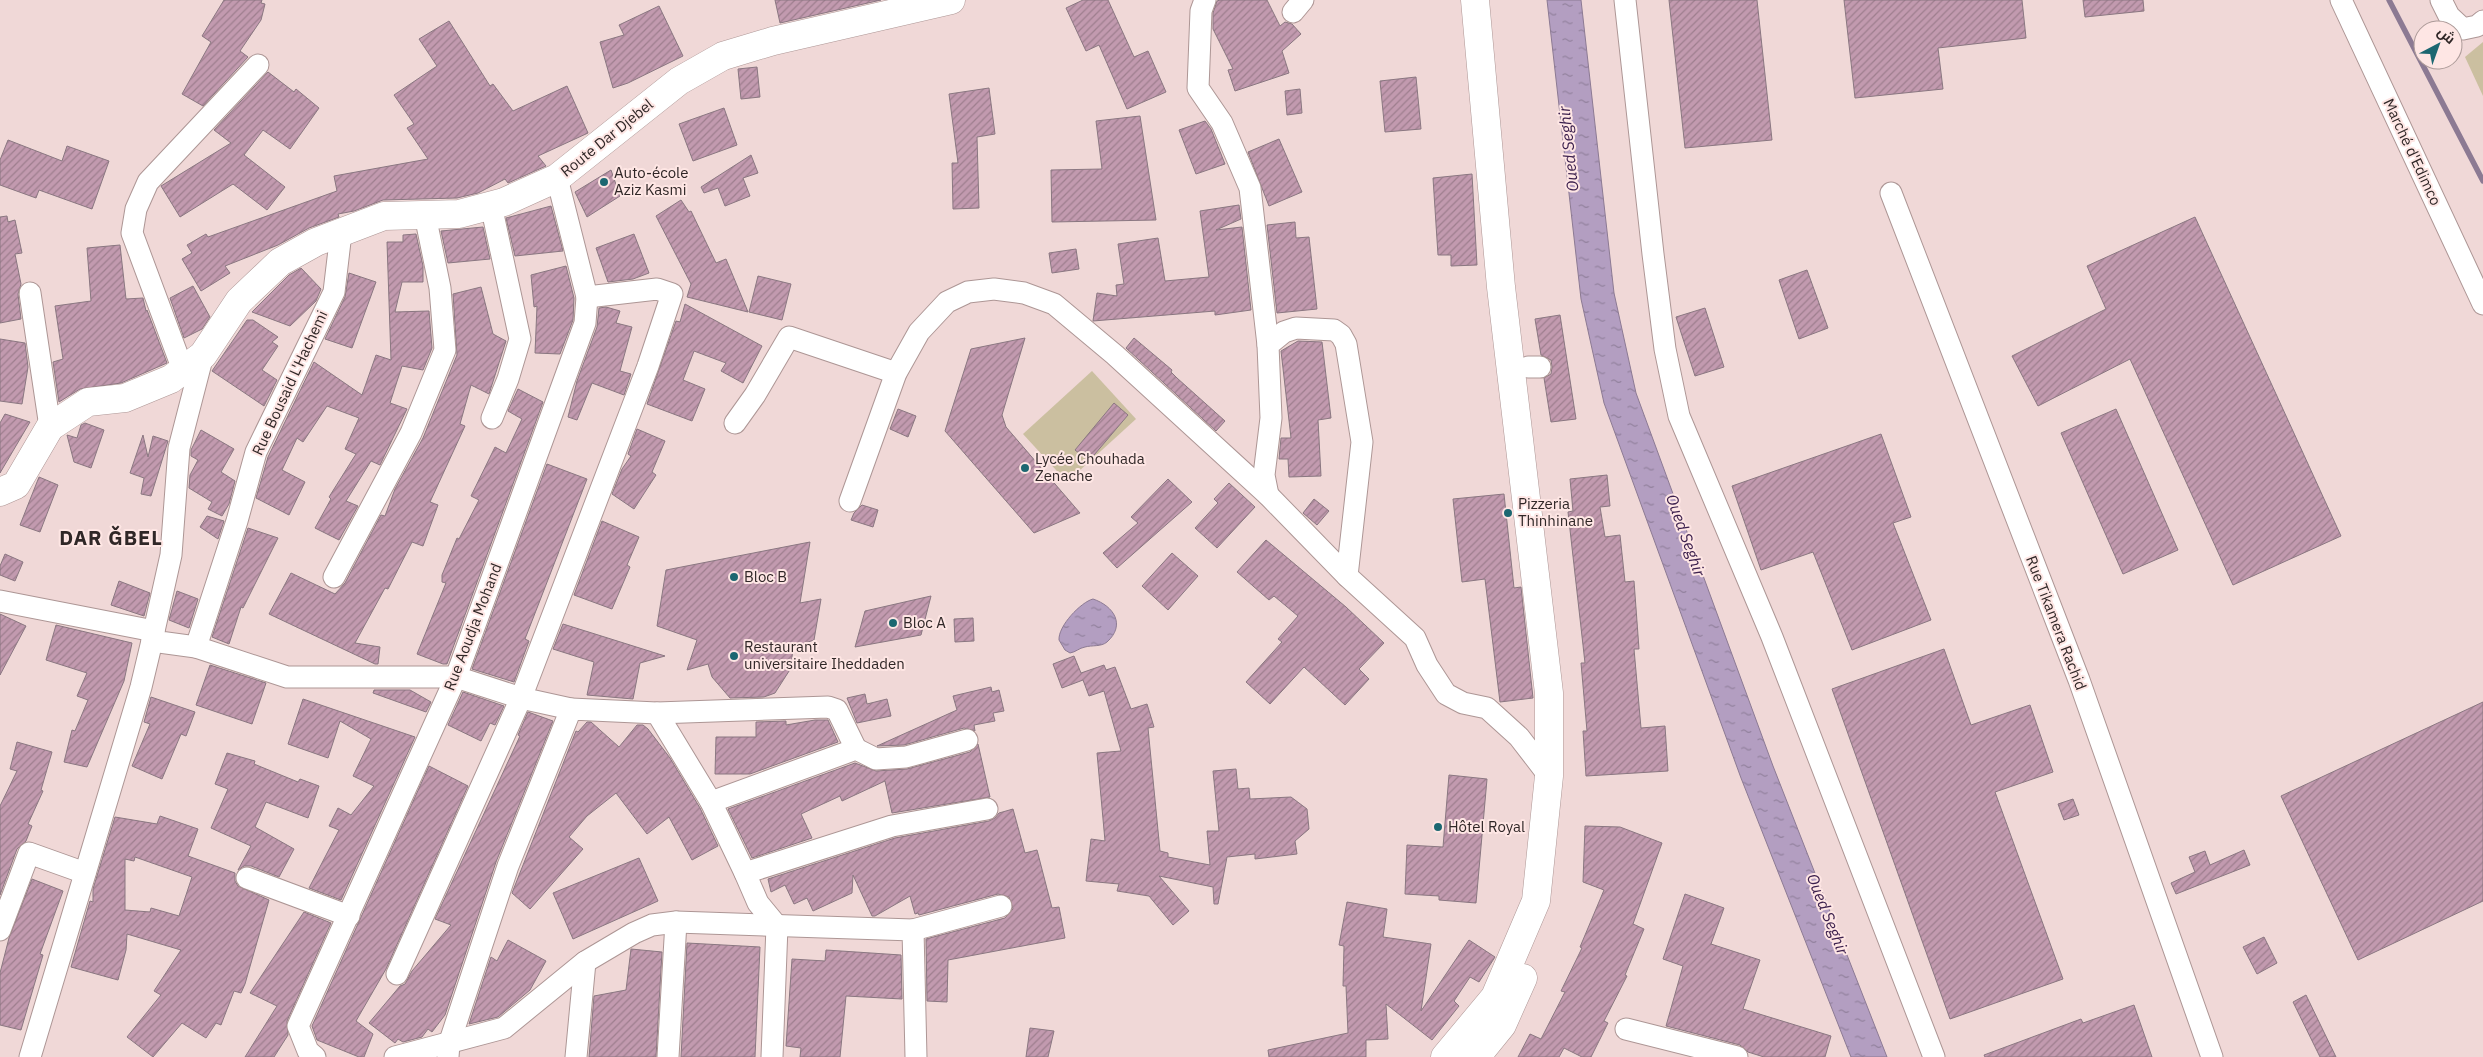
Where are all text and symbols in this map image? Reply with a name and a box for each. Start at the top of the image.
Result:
north arrow [2413,20,2463,70]
text: ش [2434,23,2459,48]
street label: Route Dar Djebel [557,95,657,181]
street label: Marché d'Edimco [2379,95,2446,208]
water label: Oued Seghir [1553,104,1582,193]
place label: Auto-école Aziz Kasmi [614,163,688,199]
marker: Auto-école Aziz Kasmi [598,176,610,188]
street label: Rue Bousaid L'Hachemi [248,307,331,458]
place label: Lycée Chouhada Zenache [1035,449,1145,485]
marker: Lycée Chouhada Zenache [1019,462,1031,474]
water label: Oued Seghir [1662,491,1710,580]
place label: Pizzeria Thinhinane [1518,494,1593,530]
marker: Pizzeria Thinhinane [1502,507,1514,519]
district label: DAR ǦBEL [59,524,163,551]
street label: Rue Tikamera Rachid [2022,553,2091,693]
street label: Rue Aoudja Mohand [440,561,506,693]
place label: Bloc B [744,567,787,586]
marker: Bloc B [728,571,740,583]
place label: Bloc A [903,613,946,632]
marker: Bloc A [887,617,899,629]
place label: Restaurant universitaire Iheddaden [744,637,905,673]
marker: Restaurant universitaire Iheddaden [728,650,740,662]
place label: Hôtel Royal [1448,817,1525,836]
marker: Hôtel Royal [1432,821,1444,833]
water label: Oued Seghir [1803,870,1854,959]

